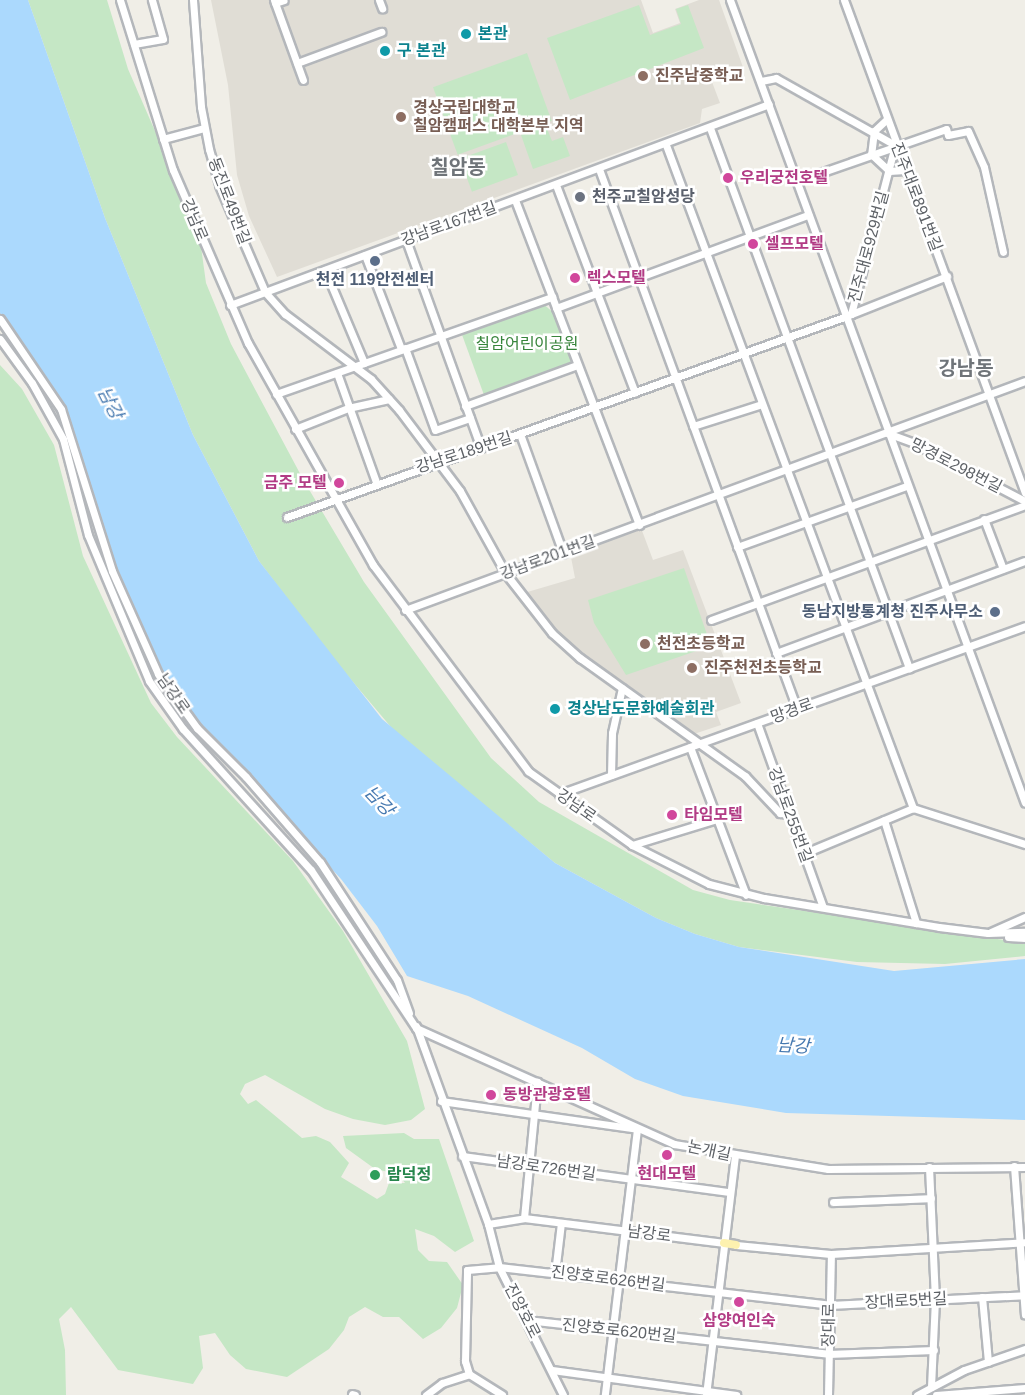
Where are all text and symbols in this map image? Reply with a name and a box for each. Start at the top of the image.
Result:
place label: 본관 [478,24,507,44]
marker: 본관 [459,27,473,41]
place label: 구 본관 [397,41,446,61]
marker: 구 본관 [378,44,392,58]
place label: 진주남중학교 [655,66,743,86]
marker: 진주남중학교 [636,69,650,83]
place label: 경상국립대학교 칠암캠퍼스 대학본부 지역 [413,98,584,136]
marker: 경상국립대학교 칠암캠퍼스 대학본부 지역 [394,110,408,124]
street label: 진주대로891번길 [886,140,946,254]
street label: 동진로49번길 [204,155,254,247]
district label: 칠암동 [430,155,486,179]
place label: 우리궁전호텔 [740,168,828,188]
marker: 우리궁전호텔 [721,171,735,185]
place label: 천주교칠암성당 [592,187,695,207]
street label: 진주대로929번길 [845,189,893,305]
marker: 천주교칠암성당 [573,190,587,204]
street label: 강남로 [177,196,211,244]
street label: 강남로167번길 [399,198,499,250]
place label: 셀프모텔 [765,234,824,254]
marker: 셀프모텔 [746,237,760,251]
marker: 천전 119안전센터 [368,254,382,268]
place label: 렉스모텔 [587,268,646,288]
place label: 천전 119안전센터 [316,270,434,290]
marker: 렉스모텔 [568,271,582,285]
park label: 칠암어린이공원 [475,334,579,354]
district label: 강남동 [938,356,994,380]
water label: 남강 [93,383,127,423]
street label: 강남로189번길 [413,428,515,478]
street label: 망경로298번길 [907,435,1005,497]
place label: 금주 모텔 [264,473,327,493]
marker: 금주 모텔 [332,476,346,490]
street label: 강남로201번길 [498,532,598,584]
place label: 동남지방통계청 진주사무소 [802,602,983,622]
marker: 동남지방통계청 진주사무소 [988,605,1002,619]
place label: 천전초등학교 [657,634,745,654]
marker: 천전초등학교 [638,637,652,651]
place label: 진주천전초등학교 [704,658,822,678]
marker: 진주천전초등학교 [685,661,699,675]
street label: 남강로 [152,670,194,718]
street label: 망경로 [768,694,816,728]
place label: 경상남도문화예술회관 [567,699,714,719]
marker: 경상남도문화예술회관 [548,702,562,716]
street label: 강남로255번길 [764,765,816,865]
water label: 남강 [360,782,398,820]
street label: 강남로 [552,785,600,827]
place label: 타임모텔 [684,805,743,825]
marker: 타임모텔 [665,808,679,822]
water label: 남강 [776,1034,810,1058]
place label: 동방관광호텔 [503,1085,591,1105]
marker: 동방관광호텔 [484,1088,498,1102]
street label: 논개길 [685,1137,733,1165]
marker: 현대모텔 [660,1148,674,1162]
street label: 남강로726번길 [495,1152,597,1184]
place label: 현대모텔 [638,1164,696,1184]
place label: 람덕정 [387,1165,431,1185]
marker: 람덕정 [368,1168,382,1182]
street label: 남강로 [626,1222,672,1246]
street label: 진양호로626번길 [550,1262,666,1296]
street label: 진양호로 [500,1280,544,1342]
street label: 장대로5번길 [864,1289,948,1313]
marker: 삼양여인숙 [732,1295,746,1309]
street label: 장대로 [819,1303,839,1347]
place label: 삼양여인숙 [702,1311,776,1331]
street label: 진양호로620번길 [561,1315,677,1347]

